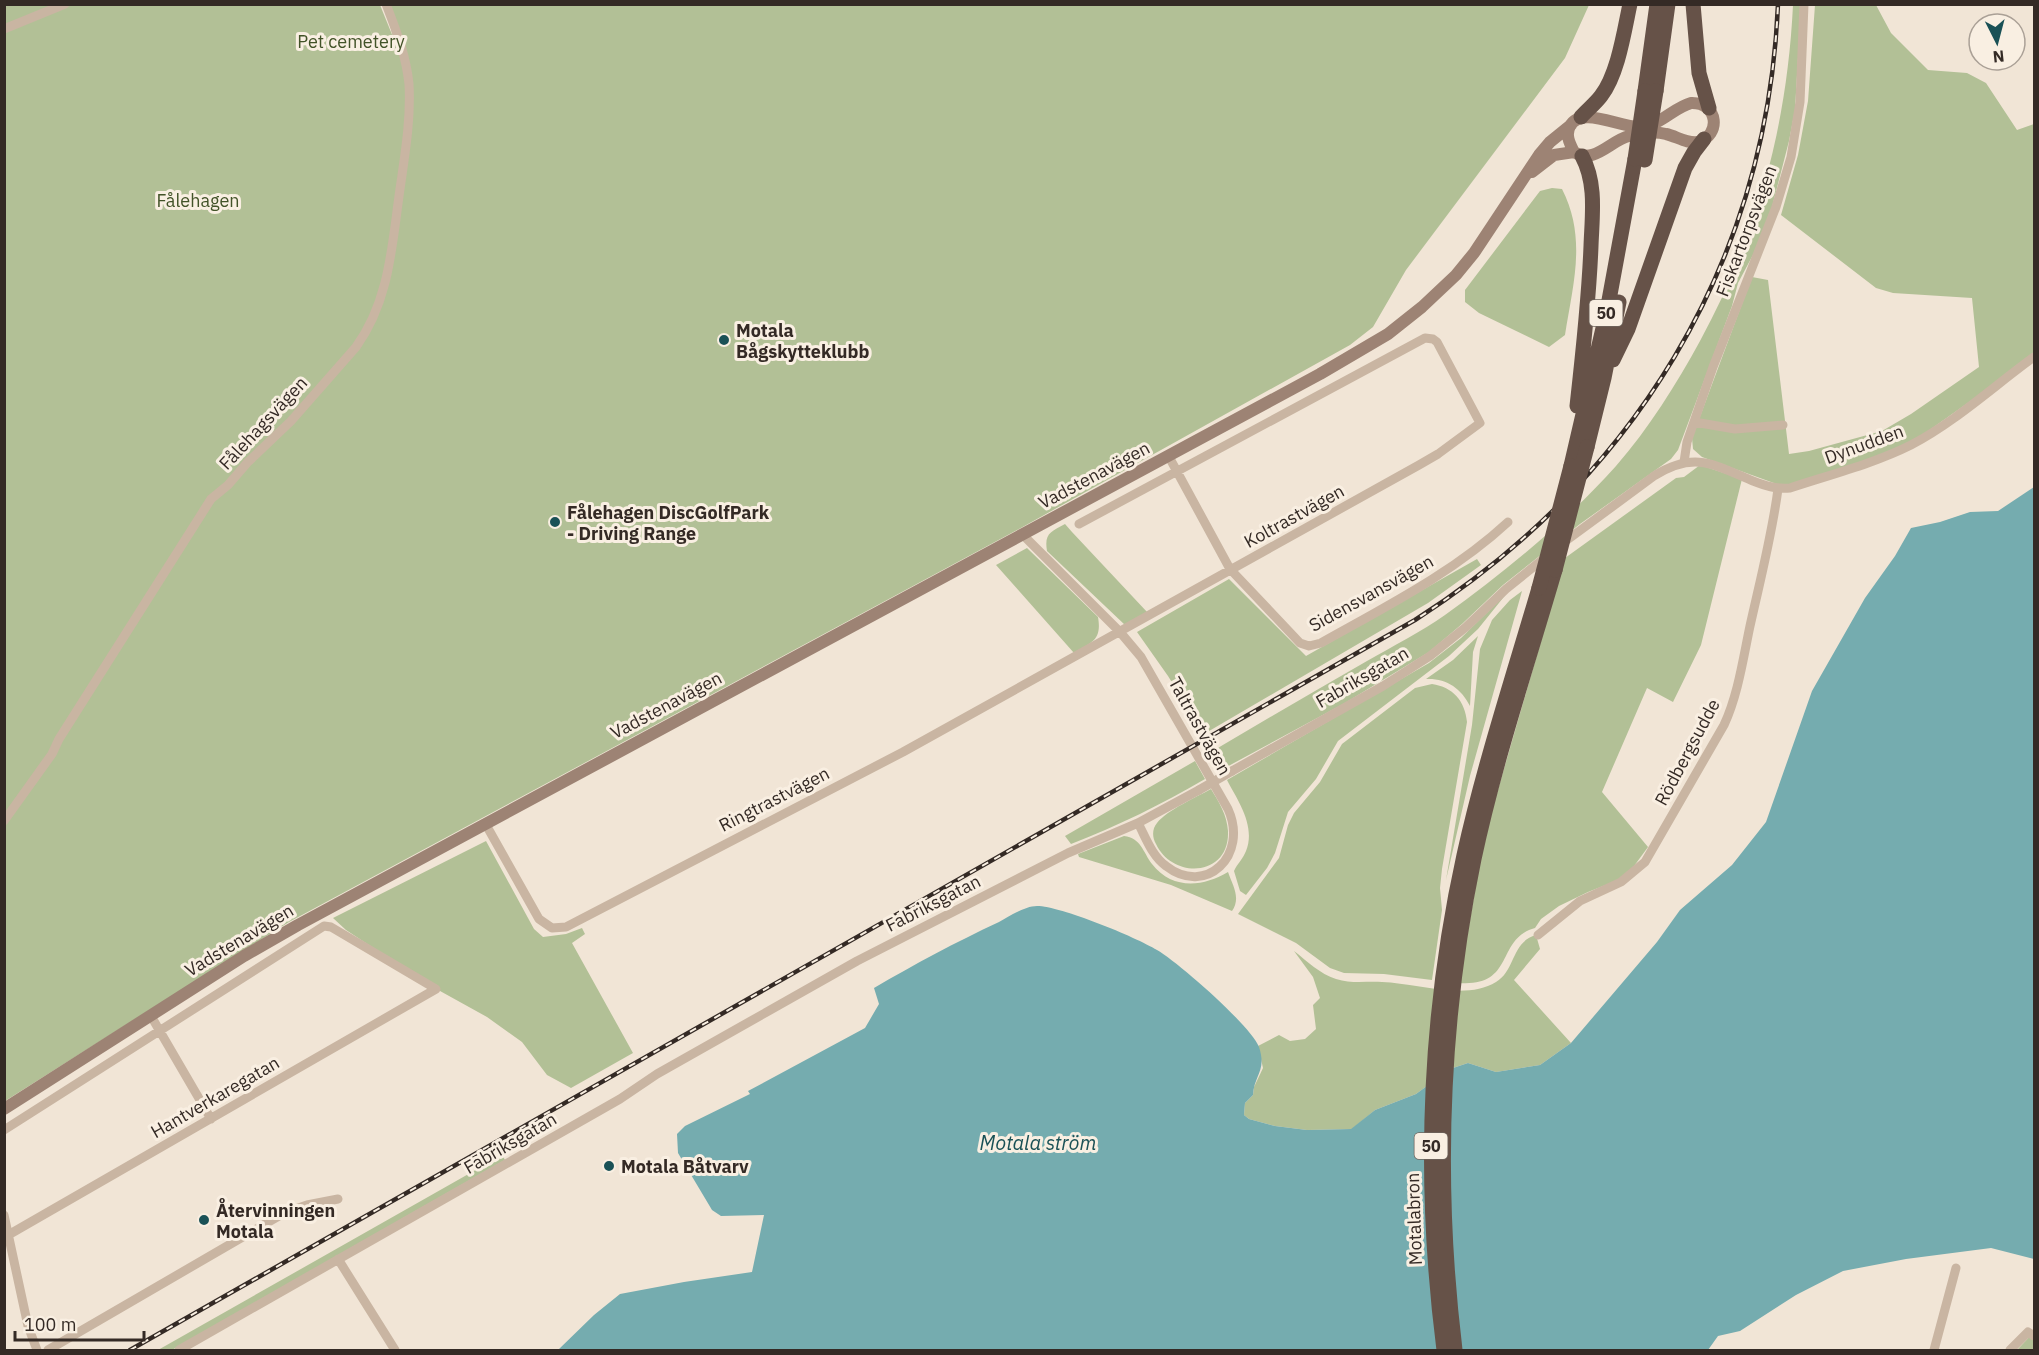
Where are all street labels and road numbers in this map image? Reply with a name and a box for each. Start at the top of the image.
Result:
street label: Fiskartorpsvägen [1710,162,1782,300]
road number: 50 [1590,300,1622,326]
street label: Fålehagsvägen [214,371,312,475]
street label: Dynudden [1821,419,1907,469]
street label: Vadstenavägen [1034,436,1154,514]
street label: Koltrastvägen [1240,479,1348,553]
street label: Sidensvansvägen [1305,549,1437,637]
street label: Fabriksgatan [1311,641,1413,713]
street label: Vadstenavägen [606,666,726,744]
street label: Taltrastvägen [1164,673,1236,779]
street label: Rödbergsudde [1649,695,1725,809]
street label: Ringtrastvägen [715,761,833,837]
street label: Fabriksgatan [882,869,984,937]
street label: Vadstenavägen [180,899,298,981]
street label: Hantverkaregatan [147,1051,283,1143]
street label: Fabriksgatan [459,1107,561,1179]
road number: 50 [1414,1133,1448,1159]
street label: Motalabron [1401,1172,1427,1266]

